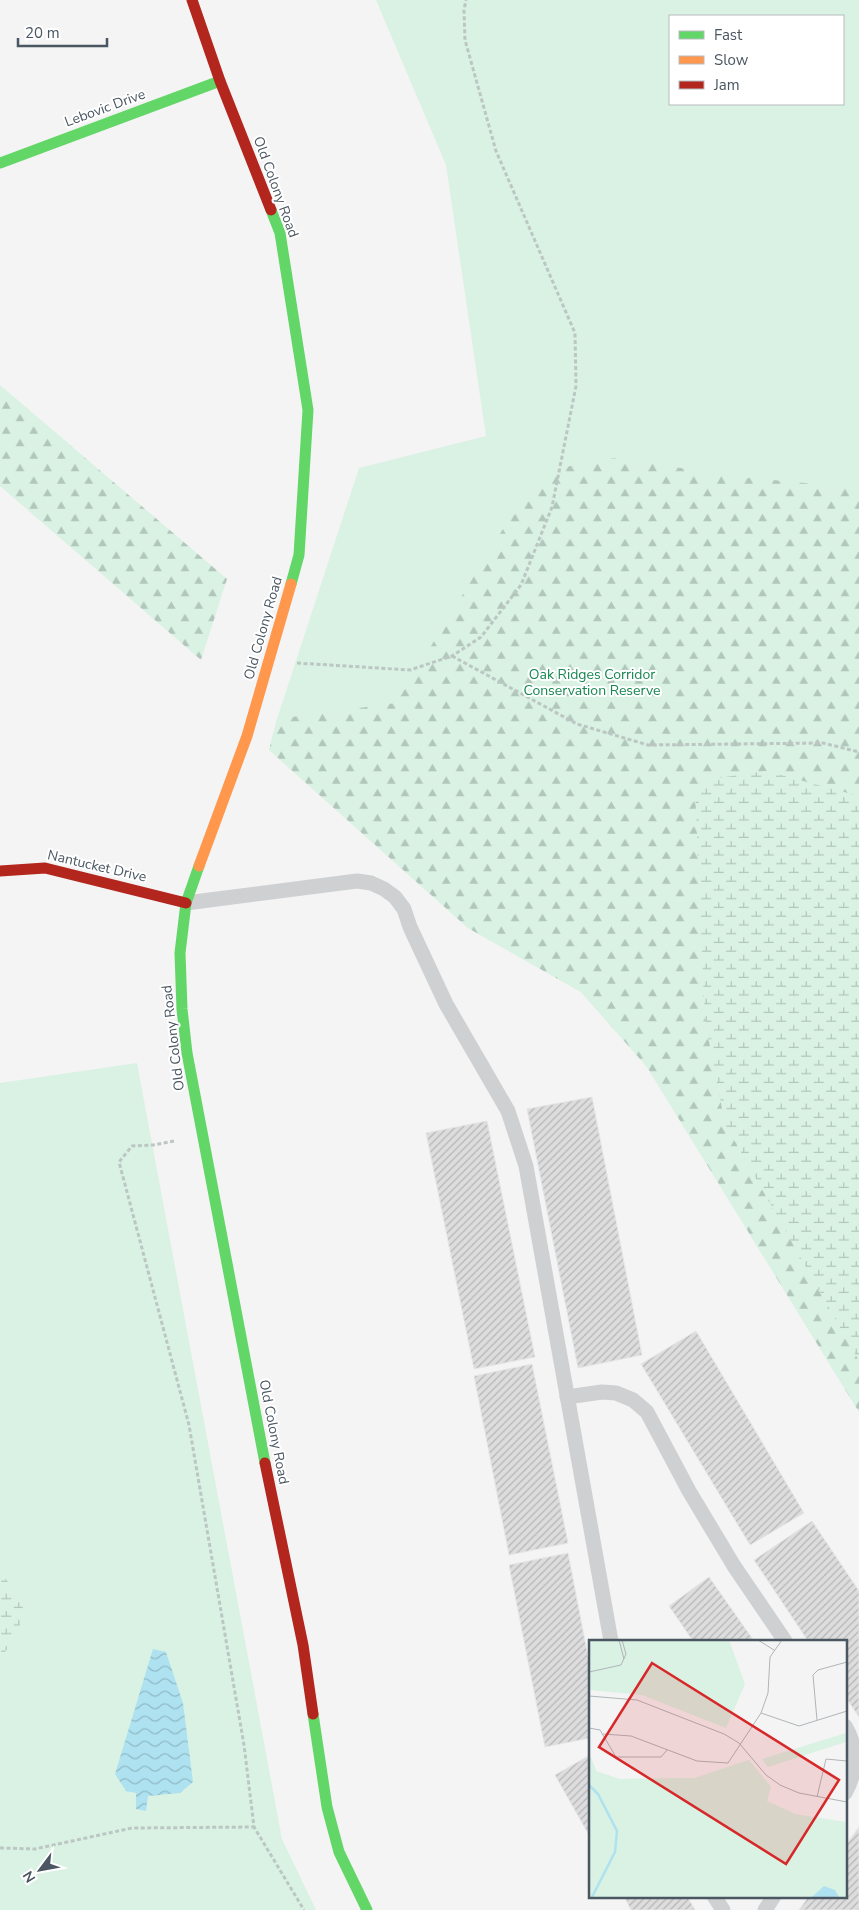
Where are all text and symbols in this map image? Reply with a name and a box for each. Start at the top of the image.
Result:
scale bar [18,15,106,47]
legend [669,15,844,105]
text: 20 m [25,23,60,43]
text: Fast [714,25,743,45]
text: Slow [714,50,749,70]
text: Jam [713,75,740,95]
street label: Lebovic Drive [62,85,148,131]
street label: Old Colony Road [249,134,303,240]
street label: Old Colony Road [239,574,287,682]
park label: Oak Ridges Corridor Conservation Reserve [523,665,661,700]
street label: Nantucket Drive [46,845,148,887]
street label: Old Colony Road [157,984,189,1092]
street label: Old Colony Road [255,1378,293,1486]
inset map [589,1640,846,1898]
north arrow [15,1845,65,1895]
text: N [19,1867,40,1886]

